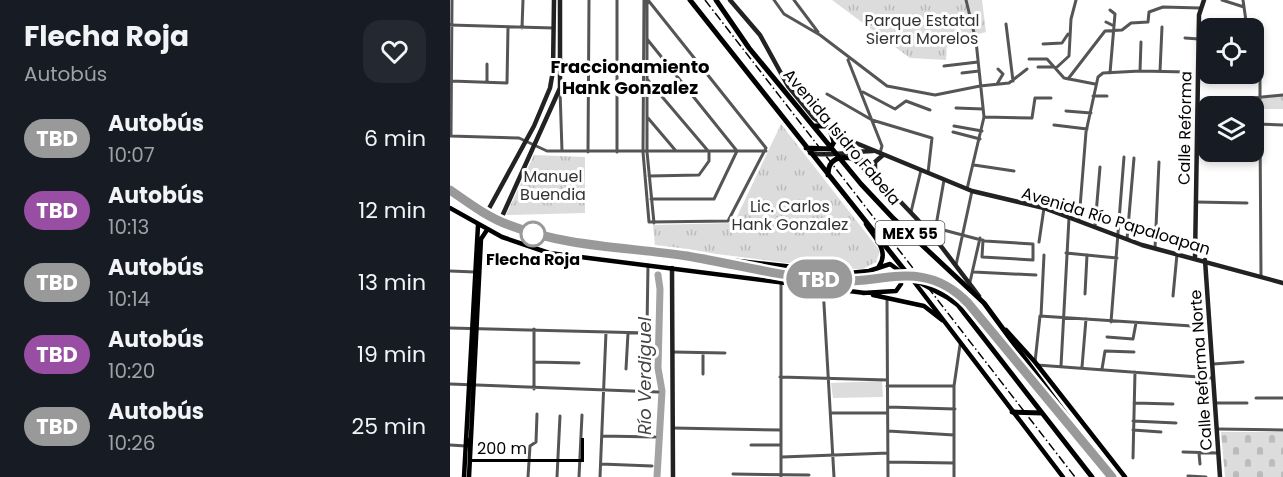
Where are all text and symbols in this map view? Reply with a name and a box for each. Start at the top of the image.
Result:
park label: Parque Estatal Sierra Morelos [864,9,980,50]
text: Flecha Roja [24,17,189,56]
map controls [1198,18,1264,162]
button: locate [1198,18,1264,84]
button: heart [363,20,426,83]
district label: Fraccionamiento Hank Gonzalez [550,54,710,100]
text: Autobús [24,60,107,88]
street label: Avenida Isidro Fabela [778,64,906,210]
street label: Calle Reforma [1173,71,1197,185]
button: layers [1198,96,1264,162]
text: Autobús [108,108,204,139]
text: 6 min [364,123,426,154]
text: TBD [36,124,78,153]
text: 10:07 [108,141,155,169]
park label: Manuel Buendia [520,165,586,206]
text: Autobús [108,180,204,211]
street label: Avenida Río Papaloapan [1019,181,1213,261]
text: 12 min [358,195,426,226]
park label: Lic. Carlos Hank Gonzalez [732,195,848,236]
text: TBD [36,196,78,225]
text: 10:13 [108,213,149,241]
marker: Flecha Roja [520,221,546,247]
road number: MEX 55 [876,221,944,245]
place label: Flecha Roja [486,248,580,271]
text: Autobús [108,252,204,283]
line badge: TBD [784,260,854,298]
text: TBD [798,265,840,294]
text: 13 min [358,267,426,298]
text: TBD [36,268,78,297]
text: 10:14 [108,285,150,313]
street label: Calle Reforma Norte [1184,289,1218,451]
water label: Río Verdiguel [632,316,657,435]
text: Autobús [108,324,204,355]
text: 19 min [357,339,426,370]
text: TBD [36,340,78,369]
text: 10:20 [108,357,155,385]
text: Autobús [108,396,204,427]
text: 25 min [352,411,426,442]
text: TBD [36,412,78,441]
text: 10:26 [108,429,155,457]
scale bar [468,435,584,462]
text: 200 m [477,437,527,460]

